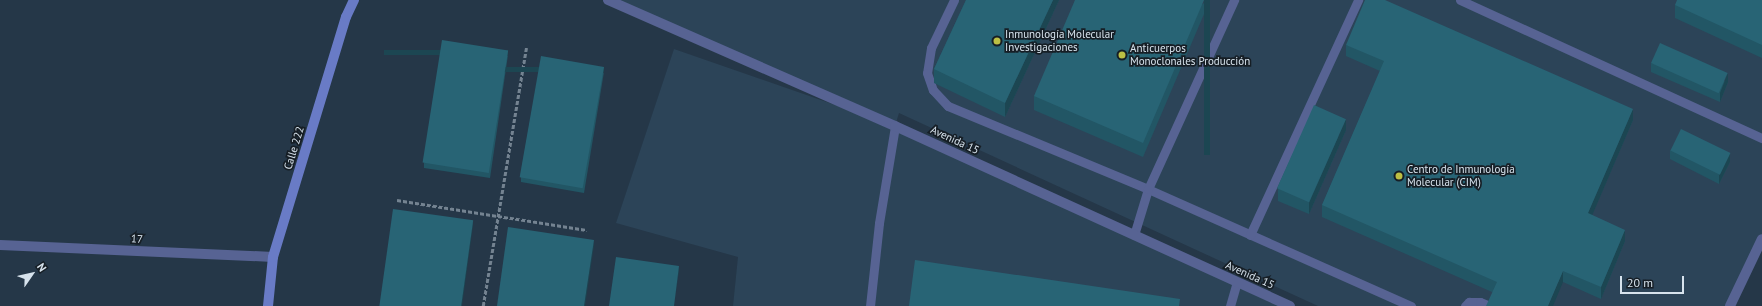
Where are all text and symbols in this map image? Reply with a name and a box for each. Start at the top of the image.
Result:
place label: Inmunología Molecular Investigaciones [1005,28,1114,54]
marker: Inmunología Molecular Investigaciones [992,36,1002,46]
place label: Anticuerpos Monoclonales Producción [1130,42,1250,68]
marker: Anticuerpos Monoclonales Producción [1117,50,1127,60]
street label: Avenida 15 [929,123,981,157]
street label: Calle 222 [281,125,307,171]
place label: Centro de Inmunología Molecular (CIM) [1407,163,1515,189]
marker: Centro de Inmunología Molecular (CIM) [1394,171,1404,181]
street label: 17 [131,232,143,246]
north arrow [12,254,52,294]
street label: Avenida 15 [1224,258,1276,292]
text: N [34,260,50,274]
scale bar [1622,268,1686,294]
text: 20 m [1627,275,1653,290]

